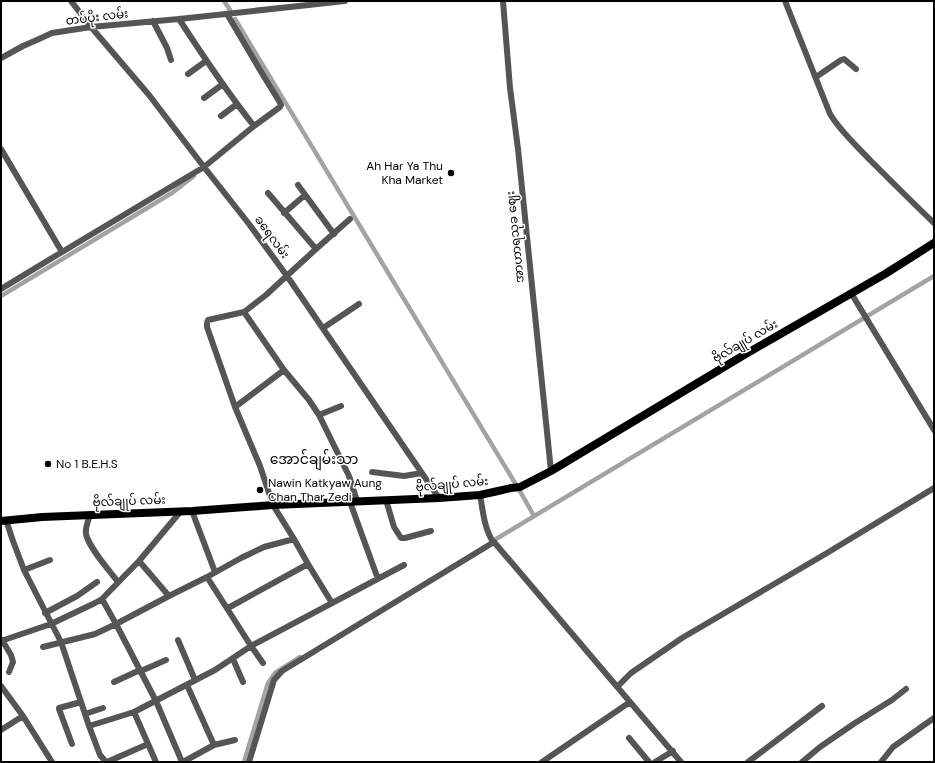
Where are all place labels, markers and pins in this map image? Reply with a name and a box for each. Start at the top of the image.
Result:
place label: Ah Har Ya Thu Kha Market [366,158,443,188]
marker: Ah Har Ya Thu Kha Market [446,168,456,178]
place label: No 1 B.E.H.S [56,456,118,472]
marker: No 1 B.E.H.S [43,459,53,469]
place label: Nawin Katkyaw Aung Chan Thar Zedi [268,475,382,505]
marker: Nawin Katkyaw Aung Chan Thar Zedi [255,485,265,495]

